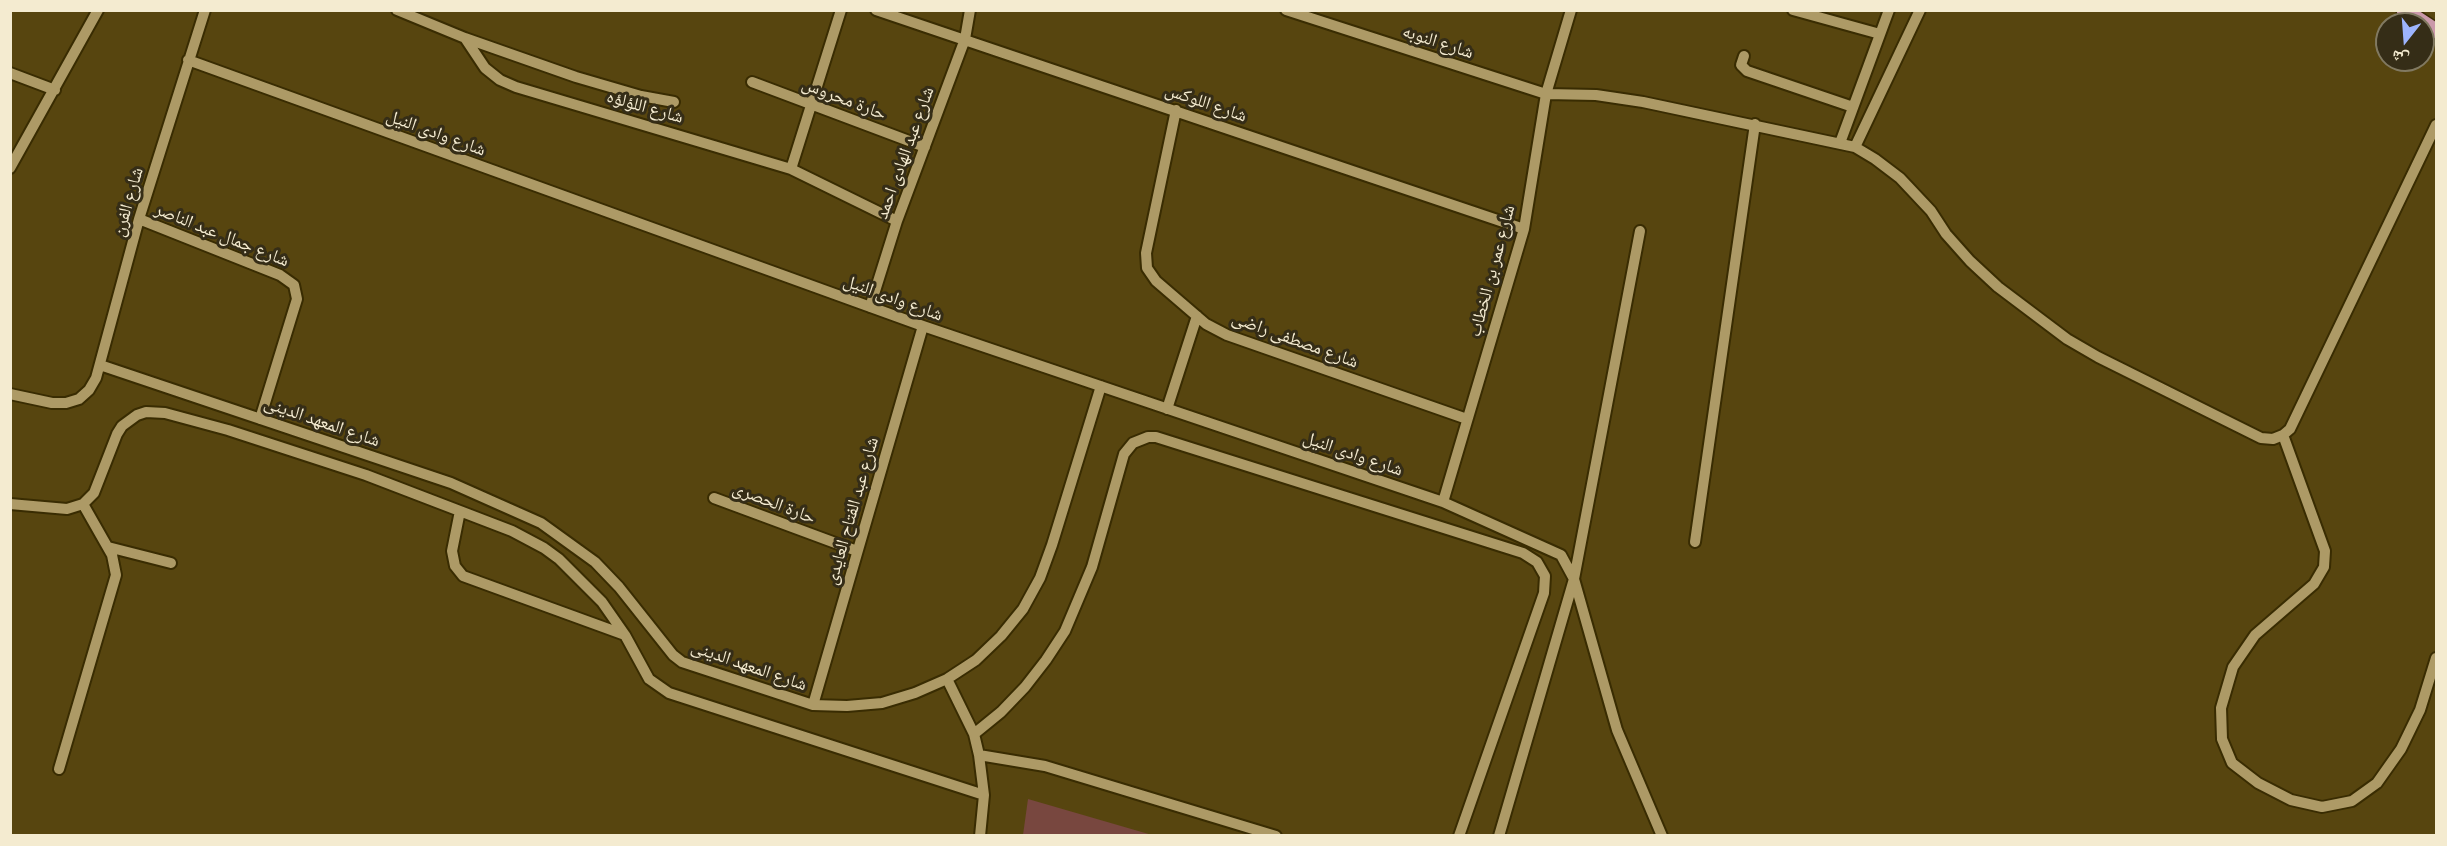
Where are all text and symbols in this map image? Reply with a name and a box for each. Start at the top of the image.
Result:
north arrow [2375,12,2435,72]
street label: شارع النوبه [1400,20,1476,64]
text: ش [2389,46,2411,69]
street label: حارة محروس [799,73,889,125]
street label: شارع اللوكس [1162,79,1250,127]
street label: شارع عبد الهادى احمد [871,84,939,222]
street label: شارع اللؤلؤه [604,86,686,128]
street label: شارع وادى النيل [383,105,489,161]
street label: شارع الفرن [108,165,148,239]
street label: شارع جمال عبد الناصر [152,198,292,272]
street label: شارع عمر بن الخطاب [1464,203,1520,339]
street label: شارع وادى النيل [840,270,946,326]
street label: شارع مصطفى راضى [1229,307,1361,373]
street label: شارع المعهد الدينى [261,392,383,452]
street label: شارع وادى النيل [1300,427,1406,481]
street label: شارع عبد الفتاح العايدى [821,435,883,587]
street label: حارة الحصرى [730,477,818,529]
street label: شارع المعهد الدينى [688,636,810,696]

